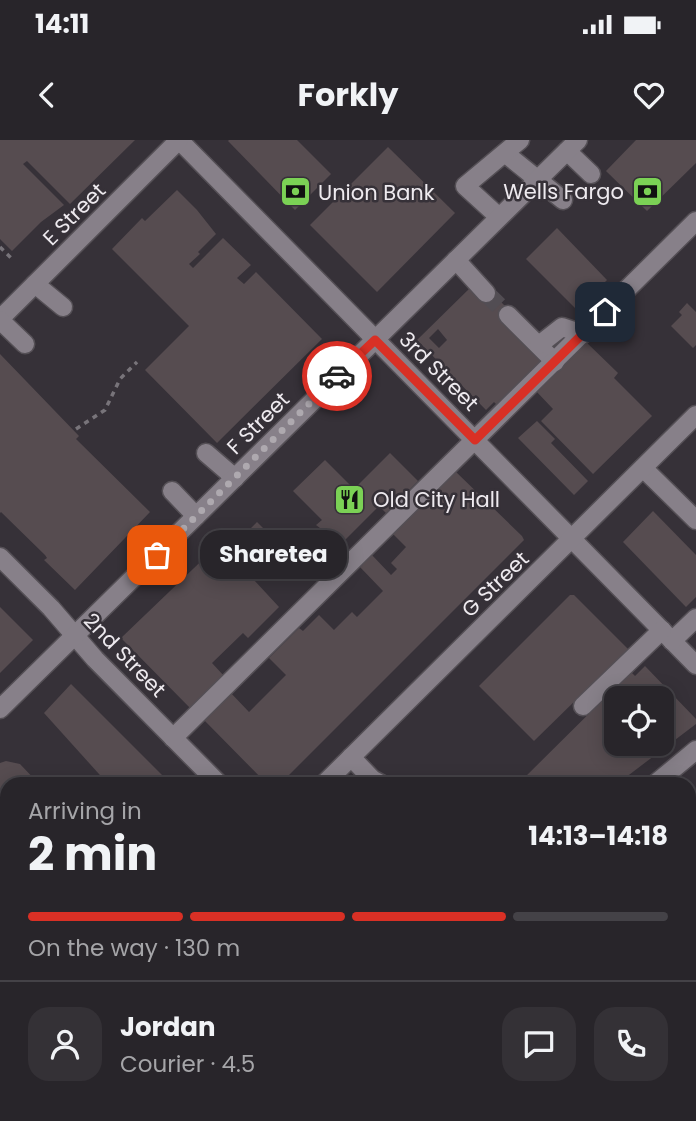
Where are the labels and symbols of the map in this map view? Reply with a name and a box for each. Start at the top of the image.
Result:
bank icon: Wells Fargo [630,174,664,208]
bank icon: Union Bank [278,175,312,209]
street label: E Street [36,176,112,252]
place label: Wells Fargo [503,177,624,206]
place label: Union Bank [318,178,435,207]
pin [575,282,635,342]
street label: 3rd Street [393,325,485,417]
courier [302,341,372,411]
street label: F Street [220,385,296,461]
restaurant icon: Old City Hall [333,482,367,516]
place label: Old City Hall [373,485,500,514]
pin [127,525,187,585]
callout: Sharetea [199,530,346,580]
street label: G Street [455,545,535,623]
street label: 2nd Street [77,607,173,703]

